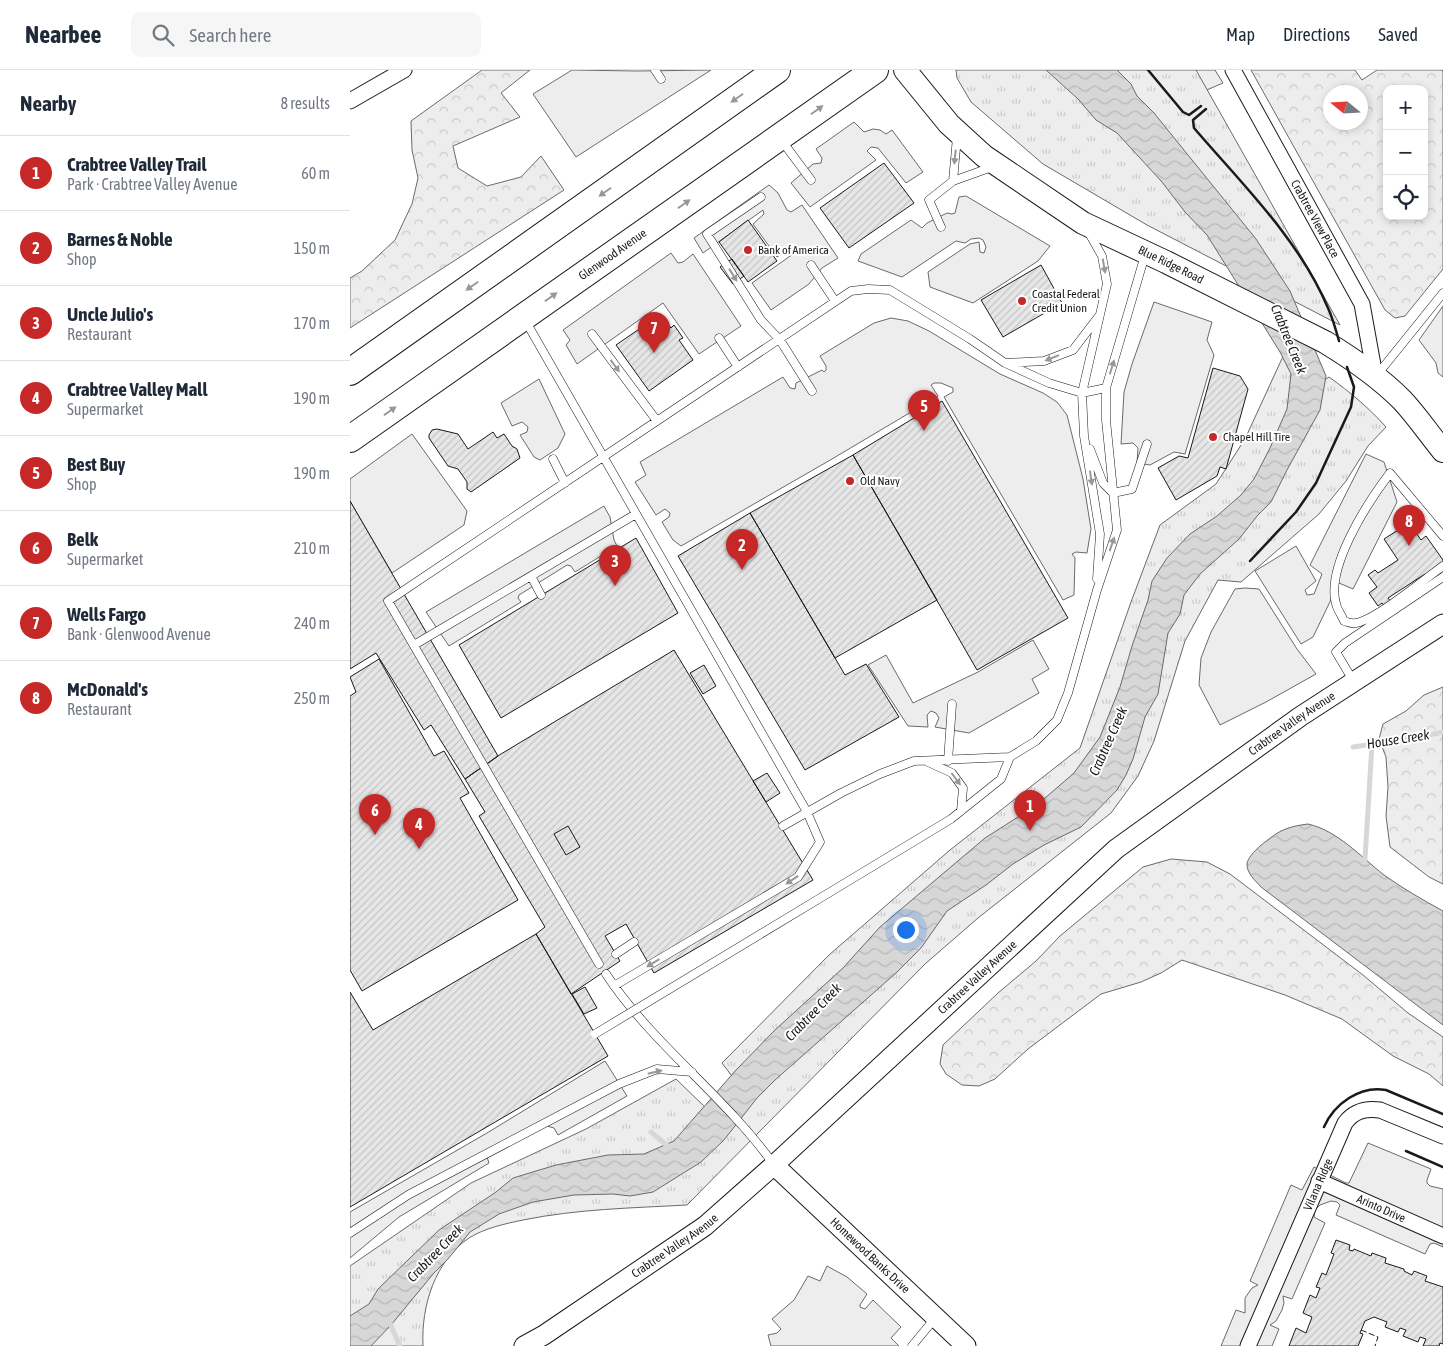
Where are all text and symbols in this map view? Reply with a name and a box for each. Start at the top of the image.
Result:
search box [131,12,481,57]
text: Nearbee [25,21,101,48]
icon: search [149,21,177,49]
text: Search here [189,24,271,46]
text: Map [1226,24,1255,45]
text: Directions [1283,24,1350,45]
text: Saved [1378,24,1418,45]
north arrow [1323,85,1368,130]
map controls [1383,85,1428,220]
button: + [1383,85,1428,130]
text: Nearby [20,91,76,115]
one-way arrow [730,93,744,103]
text: 8 results [280,94,330,112]
one-way arrow [811,105,824,115]
button: − [1383,130,1428,175]
one-way arrow [951,149,959,165]
text: Crabtree Valley Trail [67,153,206,175]
text: 1 [32,164,40,182]
text: 60 m [301,164,330,182]
text: Park · Crabtree Valley Avenue [67,175,237,193]
button: locate [1383,175,1428,220]
street label: Crabtree View Place [1288,177,1342,260]
one-way arrow [598,187,611,197]
one-way arrow [678,199,691,209]
street label: Glenwood Avenue [576,226,649,283]
text: Barnes & Noble [67,228,173,250]
text: 2 [32,239,40,257]
text: 150 m [294,239,330,257]
place label: Bank of America [758,243,829,257]
street label: Blue Ridge Road [1136,243,1206,287]
marker: Bank of America [742,244,754,256]
text: Shop [67,250,97,268]
one-way arrow [1100,259,1108,275]
one-way arrow [728,269,738,282]
one-way arrow [465,281,479,291]
place label: Coastal Federal Credit Union [1032,287,1101,315]
one-way arrow [545,292,558,302]
marker: Coastal Federal Credit Union [1016,295,1028,307]
water label: Crabtree Creek [1268,302,1311,377]
text: Uncle Julio's [67,303,153,325]
pin: 7 [638,312,670,353]
text: 3 [32,314,40,332]
text: 170 m [294,314,330,332]
text: Restaurant [67,325,132,343]
one-way arrow [1045,355,1060,362]
one-way arrow [610,359,620,373]
one-way arrow [1109,359,1117,374]
text: Crabtree Valley Mall [67,378,207,400]
text: 4 [32,389,40,407]
text: 190 m [294,389,330,407]
pin: 5 [908,390,940,431]
text: Supermarket [67,400,143,418]
one-way arrow [383,406,397,416]
place label: Chapel Hill Tire [1223,430,1290,444]
marker: Chapel Hill Tire [1207,431,1219,443]
text: Best Buy [67,453,125,475]
text: 5 [32,464,40,482]
text: 190 m [294,464,330,482]
one-way arrow [1087,470,1095,486]
place label: Old Navy [860,474,900,488]
text: Shop [67,475,97,493]
marker: Old Navy [844,475,856,487]
pin: 8 [1393,505,1425,546]
text: Belk [67,528,98,550]
pin: 2 [726,529,758,570]
one-way arrow [1108,536,1116,551]
text: 6 [32,539,40,557]
text: 210 m [294,539,330,557]
pin: 3 [599,545,631,586]
text: Supermarket [67,550,143,568]
text: Wells Fargo [67,603,146,625]
text: 7 [32,614,40,632]
text: 240 m [294,614,330,632]
text: Bank · Glenwood Avenue [67,625,211,643]
text: McDonald's [67,678,148,700]
text: 8 [32,689,40,707]
text: 250 m [294,689,330,707]
street label: Crabtree Valley Avenue [1246,689,1338,758]
text: Restaurant [67,700,132,718]
water label: Crabtree Creek [1086,703,1131,778]
water label: House Creek [1365,726,1431,752]
one-way arrow [951,772,961,786]
pin: 1 [1014,790,1046,831]
pin: 6 [359,794,391,835]
pin: 4 [403,808,435,849]
one-way arrow [785,875,799,885]
your location [893,917,919,943]
street label: Crabtree Valley Avenue [935,937,1019,1017]
one-way arrow [646,959,659,968]
water label: Crabtree Creek [782,979,845,1044]
one-way arrow [647,1068,662,1076]
street label: Vilana Ridge [1301,1156,1336,1213]
street label: Arinto Drive [1355,1192,1408,1226]
street label: Crabtree Valley Avenue [629,1211,721,1281]
street label: Homewood Banks Drive [827,1215,913,1296]
water label: Crabtree Creek [404,1220,467,1285]

